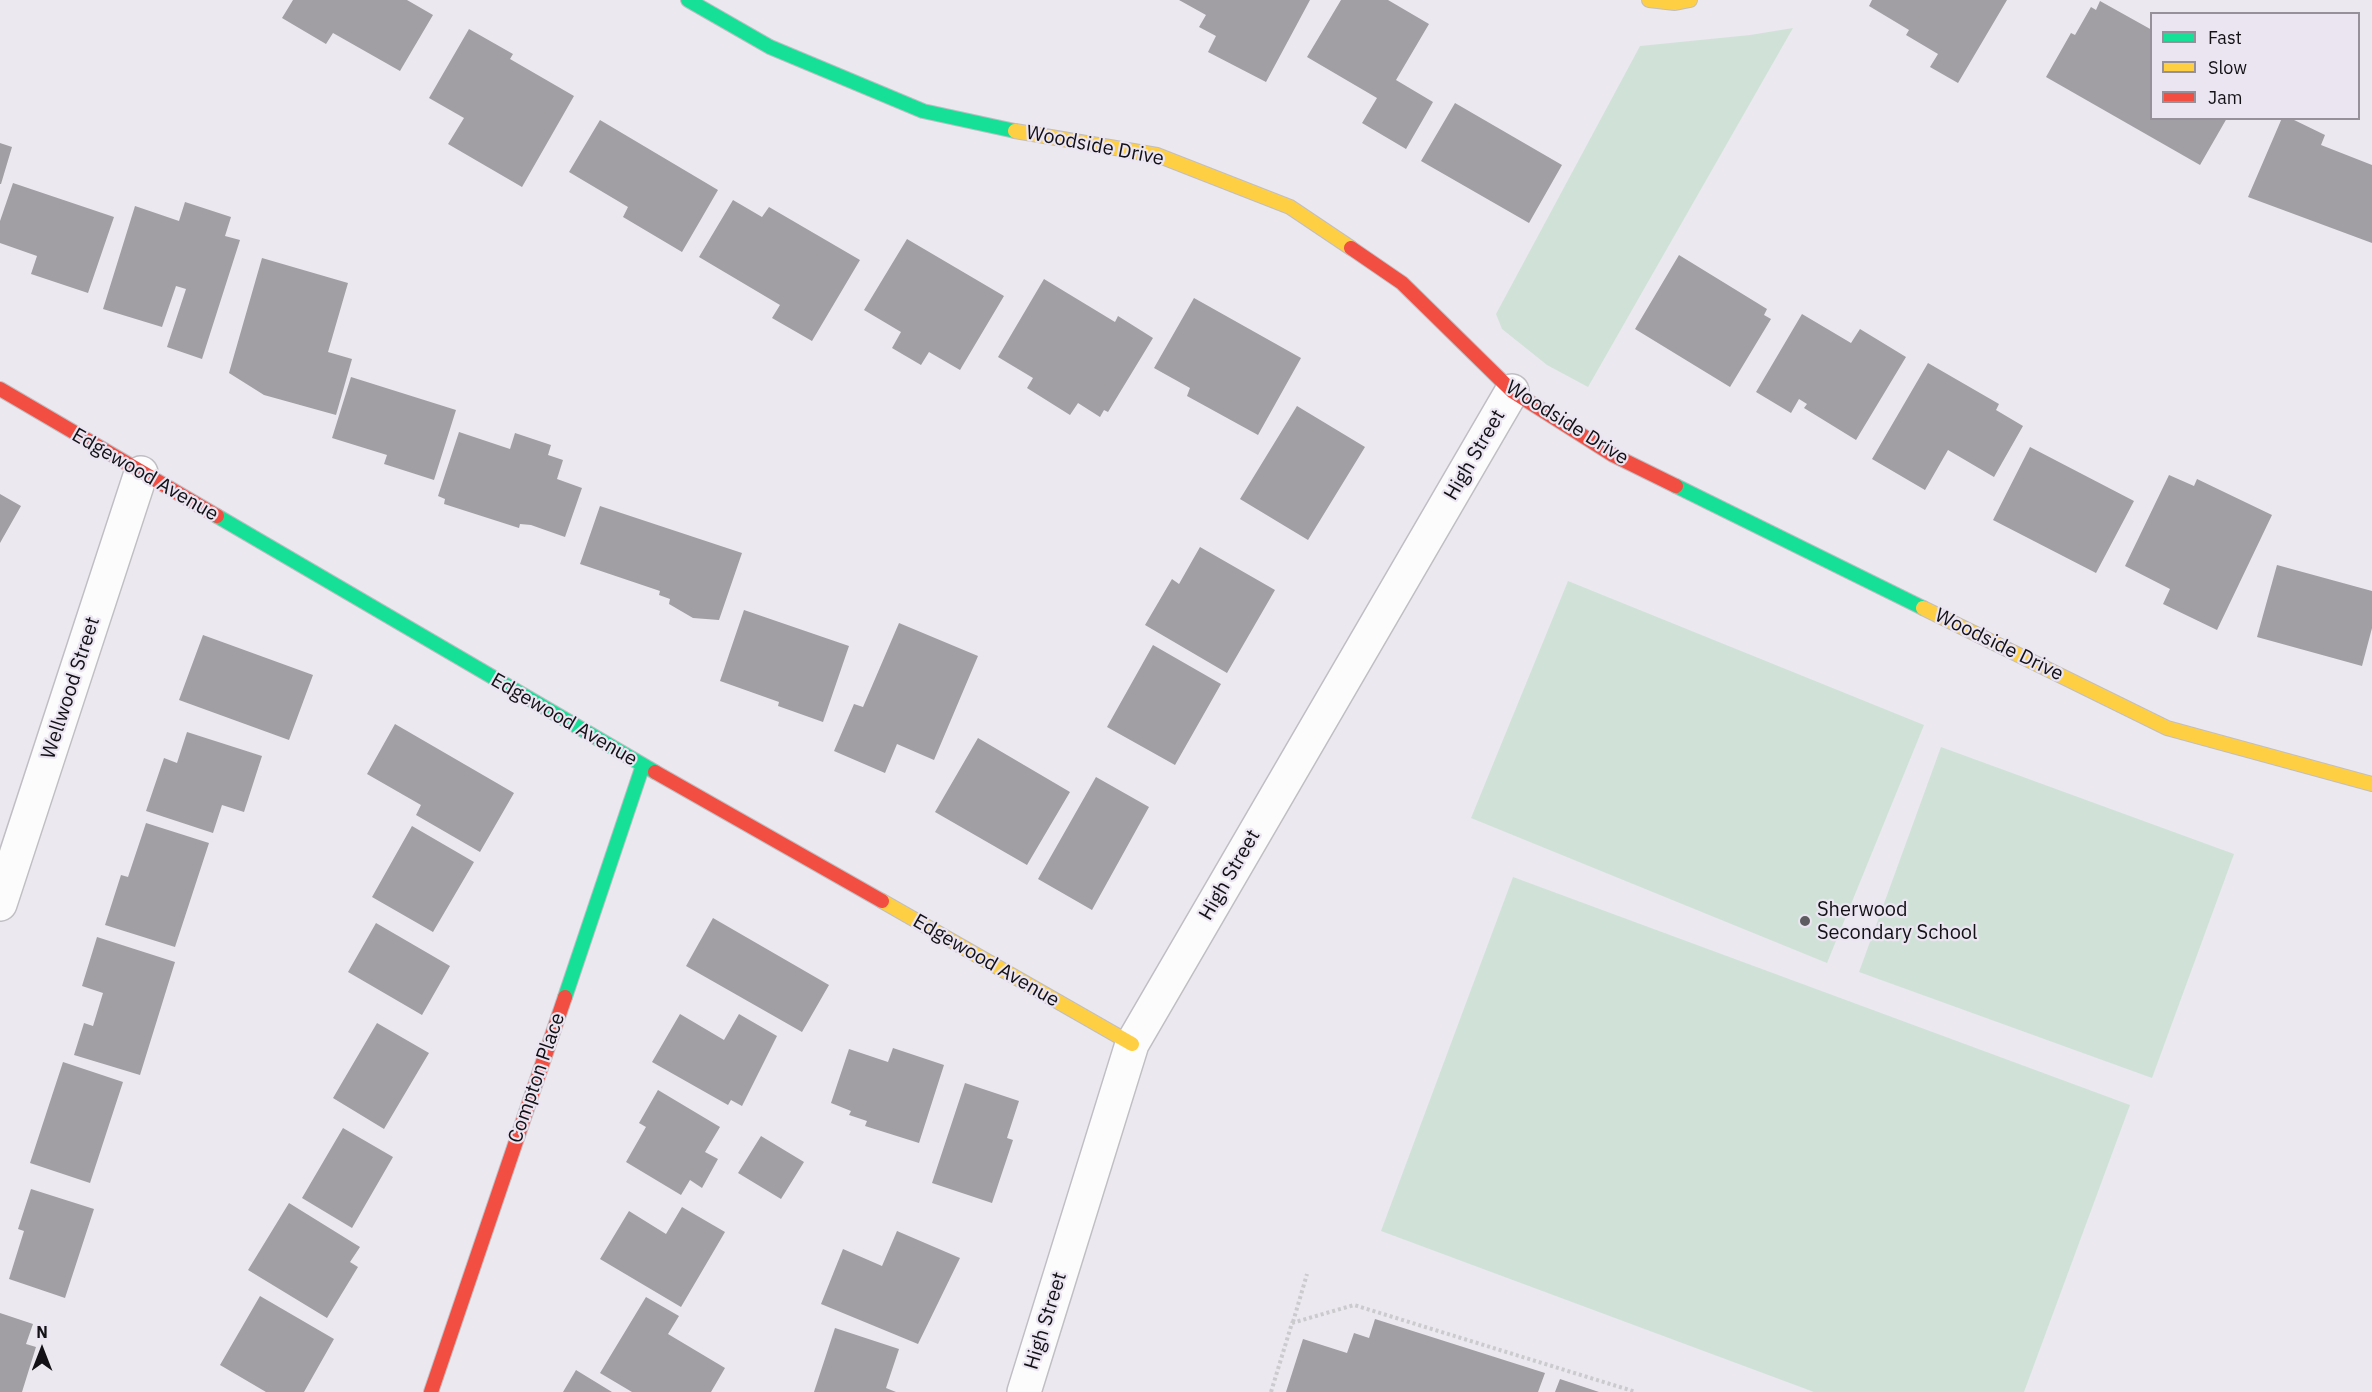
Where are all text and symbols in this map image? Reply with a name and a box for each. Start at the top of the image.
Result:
legend [2150,12,2360,120]
text: Fast [2208,26,2242,49]
text: Slow [2208,56,2247,79]
text: Jam [2208,86,2243,109]
street label: Woodside Drive [1024,121,1166,171]
street label: Woodside Drive [1501,376,1633,470]
street label: High Street [1439,405,1511,505]
street label: Edgewood Avenue [67,423,223,527]
street label: Woodside Drive [1931,604,2067,686]
street label: Wellwood Street [37,614,105,762]
street label: Edgewood Avenue [486,668,642,772]
street label: High Street [1194,825,1266,925]
place label: Sherwood Secondary School [1817,898,1977,945]
street label: Edgewood Avenue [908,909,1064,1013]
marker: Sherwood Secondary School [1798,914,1812,928]
street label: Compton Place [504,1010,570,1146]
street label: High Street [1020,1269,1072,1373]
north arrow [12,1320,72,1380]
text: N [36,1322,48,1342]

